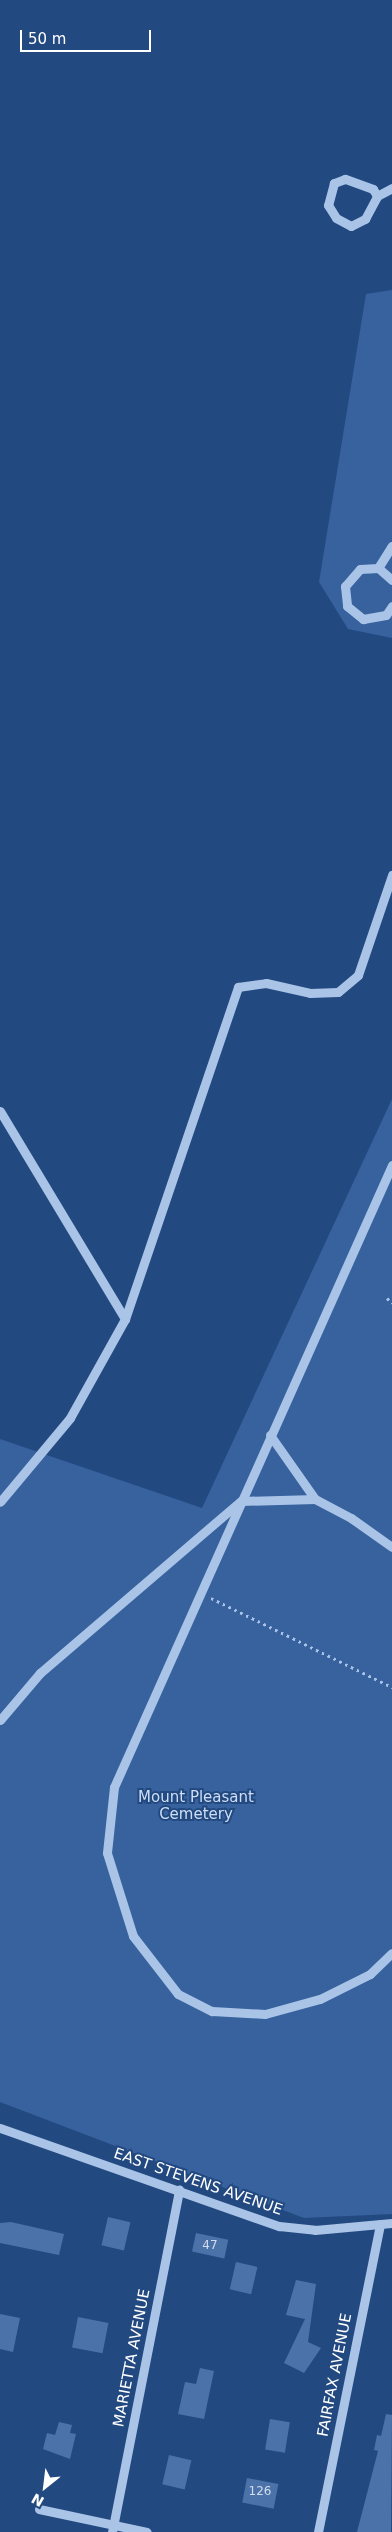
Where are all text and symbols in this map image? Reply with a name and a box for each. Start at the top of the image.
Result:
scale bar [22,20,154,52]
text: 50 m [28,30,66,48]
park label: Mount Pleasant Cemetery [138,1788,254,1823]
street label: EAST STEVENS AVENUE [111,2145,285,2219]
house number: 47 [202,2239,218,2253]
street label: MARIETTA AVENUE [110,2287,154,2429]
street label: FAIRFAX AVENUE [314,2312,356,2438]
north arrow [20,2462,70,2512]
house number: 126 [249,2485,271,2499]
text: N [29,2490,47,2510]

